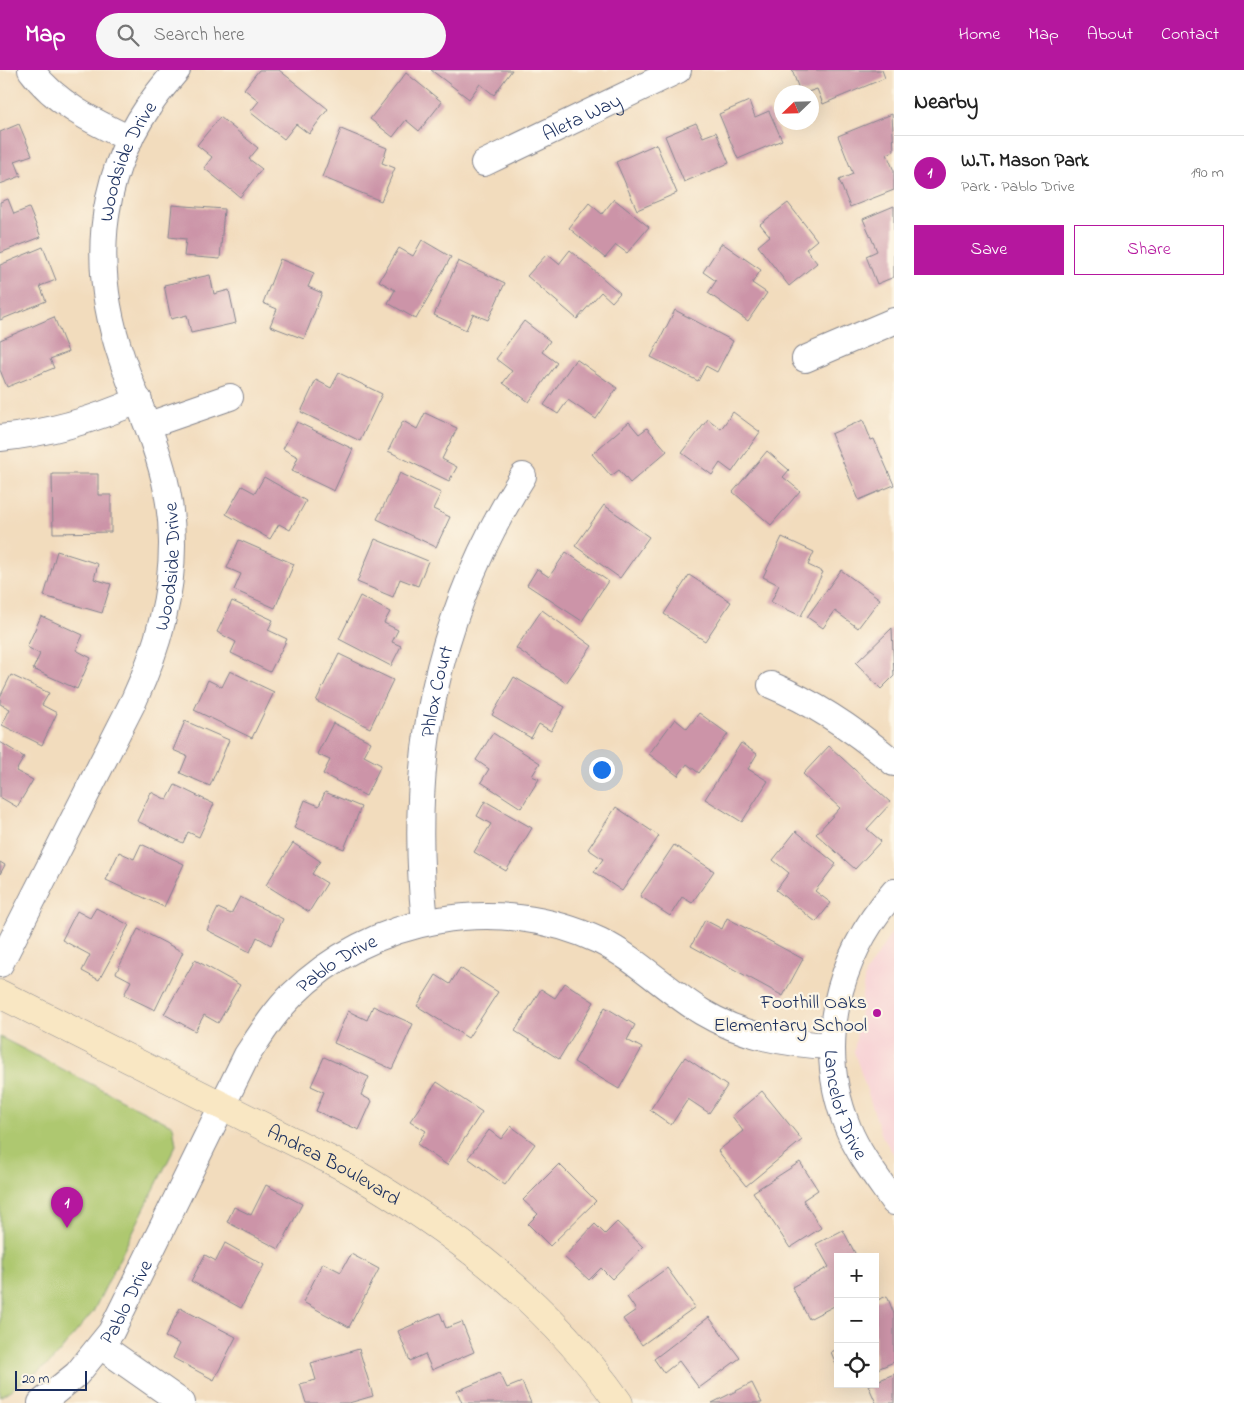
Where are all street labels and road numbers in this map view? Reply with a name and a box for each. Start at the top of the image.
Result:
street label: Aleta Way [538,87,627,150]
street label: Woodside Drive [93,96,165,224]
street label: Woodside Drive [148,501,189,634]
street label: Phlox Court [415,642,462,740]
street label: Pablo Drive [291,928,382,1001]
street label: Lancelot Drive [815,1050,874,1166]
street label: Andrea Boulevard [261,1118,405,1214]
street label: Pablo Drive [94,1255,161,1352]

